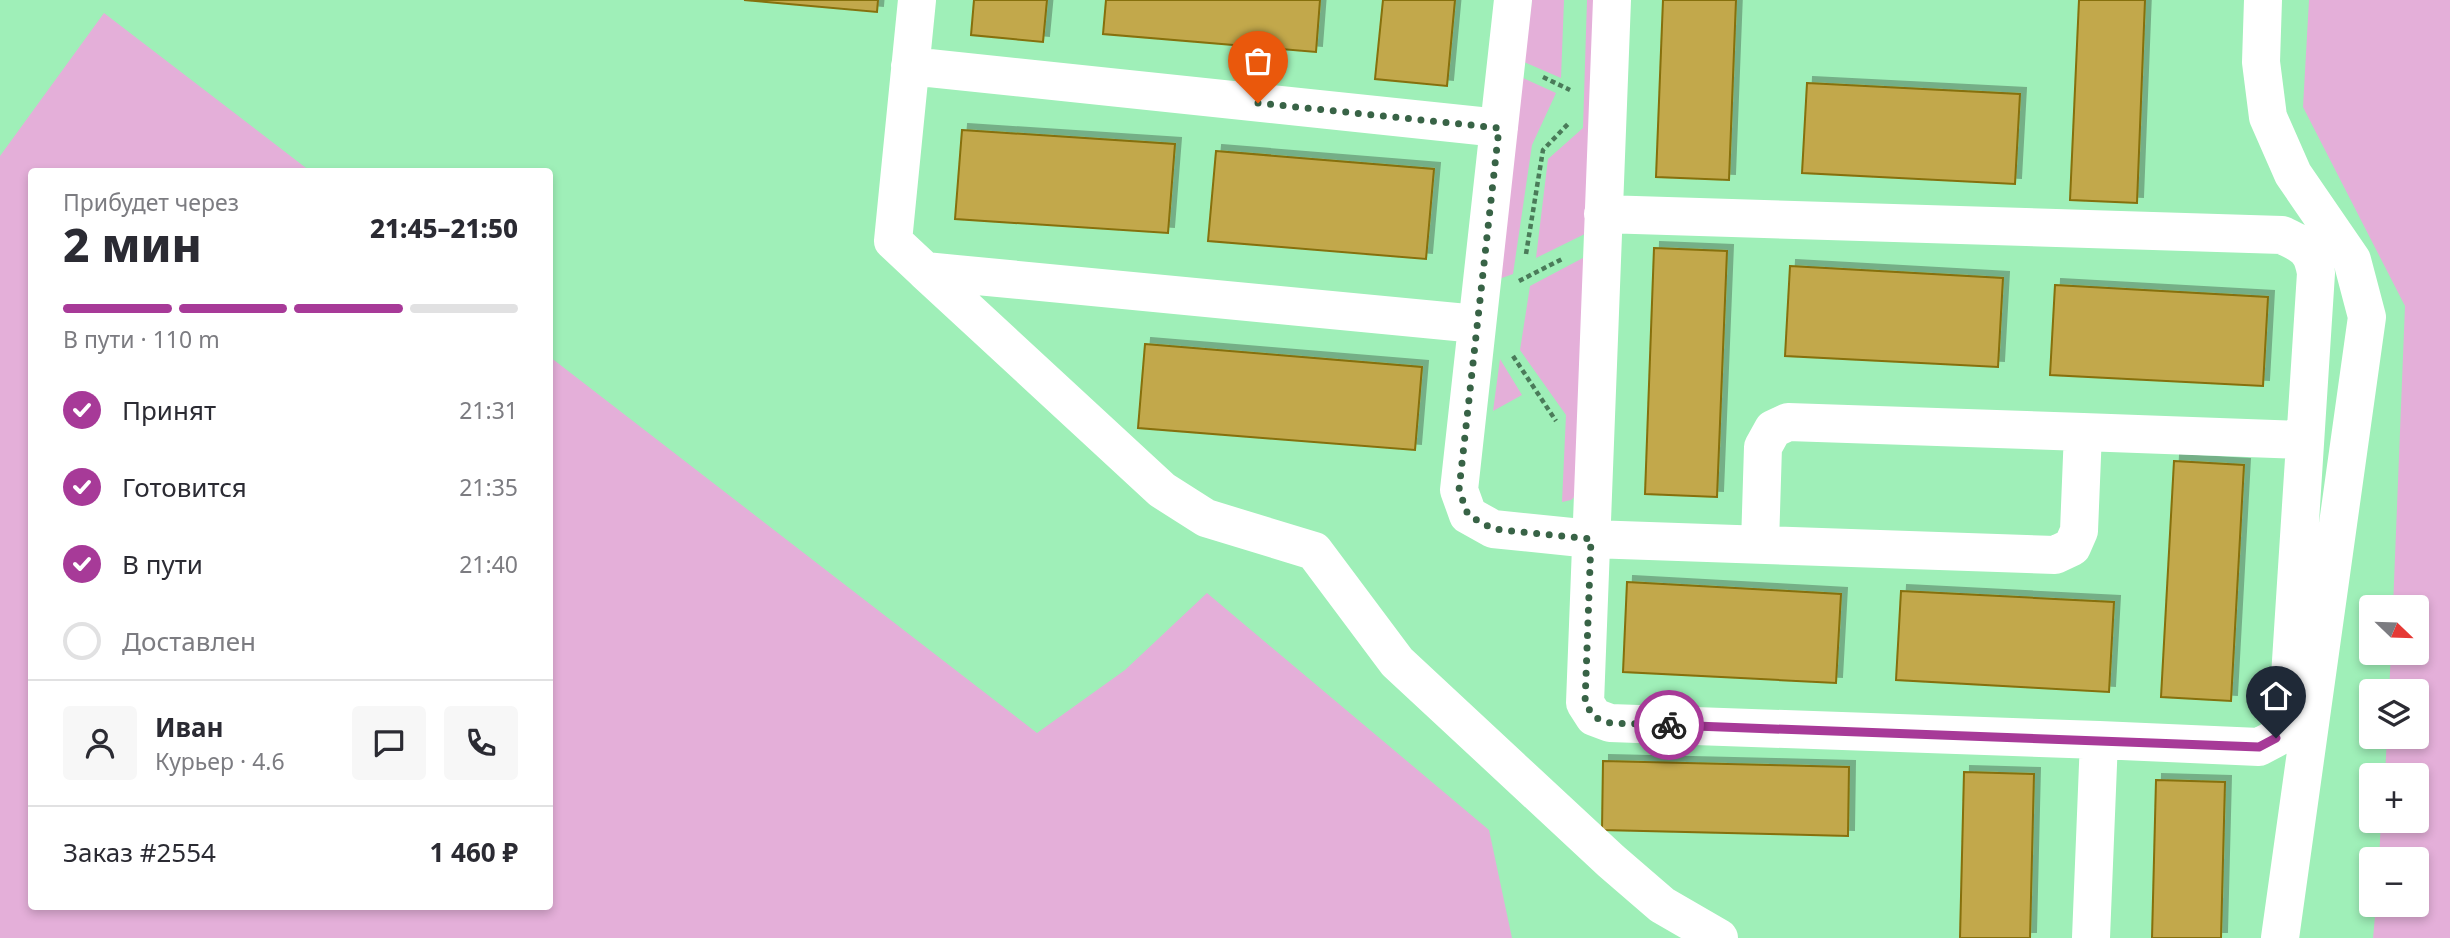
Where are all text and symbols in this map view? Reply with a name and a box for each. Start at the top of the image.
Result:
pin [1228,31,1288,103]
icon: bag [1239,42,1277,80]
text: Прибудет через [63,186,239,218]
text: 21:45–21:50 [370,210,518,246]
text: 2 мин [63,213,202,275]
text: В пути · 110 m [63,323,220,355]
icon: check [63,391,101,429]
text: Принят [122,392,216,428]
text: 21:31 [459,394,518,426]
icon: check [63,468,101,506]
text: Готовится [122,469,247,505]
text: 21:35 [459,471,518,503]
icon: check [63,545,101,583]
text: В пути [122,546,203,582]
text: 21:40 [459,548,518,580]
north arrow [2359,595,2429,665]
map controls [2359,595,2429,917]
text: Доставлен [122,623,256,659]
pin [2246,666,2306,738]
icon: home [2257,677,2295,715]
button: layers [2359,679,2429,749]
courier [1634,690,1704,760]
button: person [63,706,137,780]
button: chat [352,706,426,780]
button: phone [444,706,518,780]
icon: bike [1650,706,1688,744]
text: Иван [155,709,224,745]
text: Курьер · 4.6 [155,745,285,777]
button: + [2359,763,2429,833]
text: Заказ #2554 [63,834,216,870]
text: 1 460 ₽ [429,834,518,870]
button: − [2359,847,2429,917]

